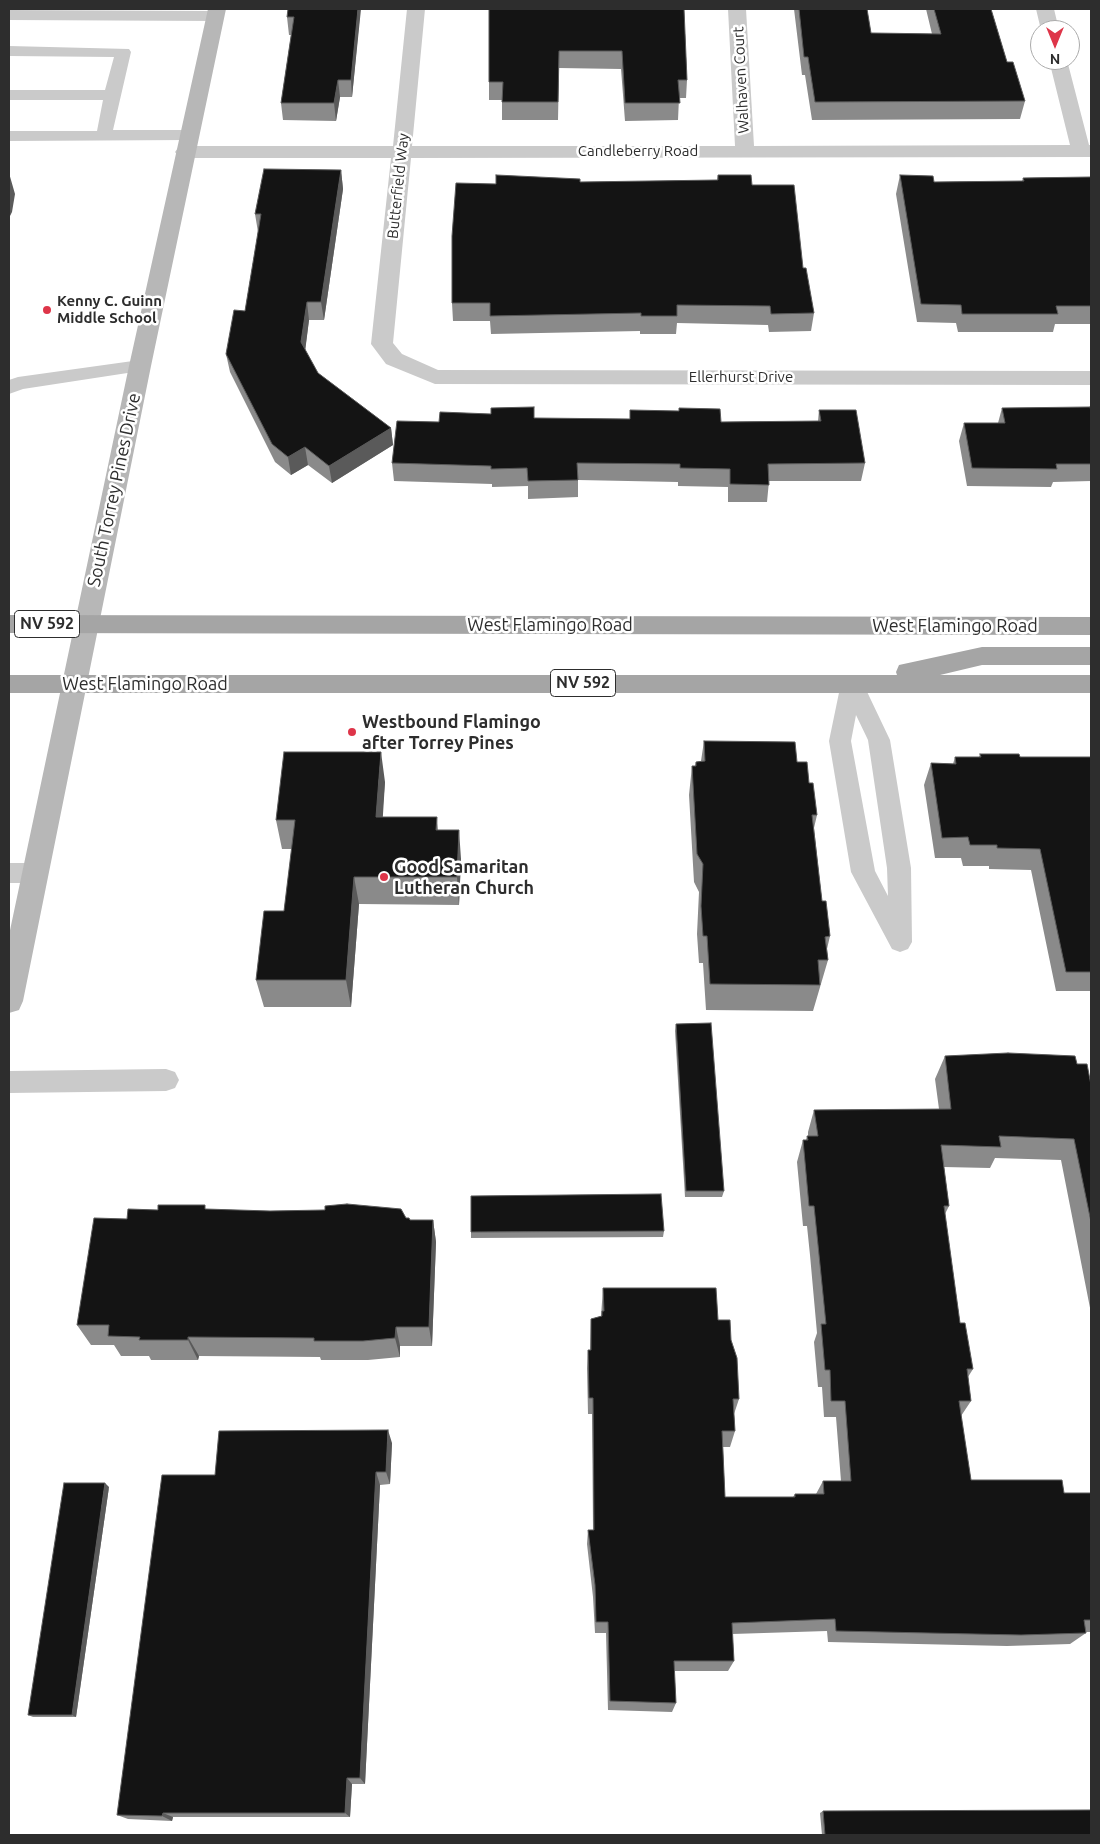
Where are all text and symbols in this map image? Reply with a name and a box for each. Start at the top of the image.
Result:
north arrow [1030,20,1080,70]
street label: Walhaven Court [729,26,753,134]
text: N [1050,51,1060,67]
street label: Butterfield Way [384,132,412,240]
street label: Candleberry Road [578,142,698,160]
place label: Kenny C. Guinn Middle School [57,292,162,327]
marker: Kenny C. Guinn Middle School [41,304,53,316]
street label: Ellerhurst Drive [689,368,793,386]
street label: South Torrey Pines Drive [83,391,145,589]
road number: NV 592 [15,610,80,638]
street label: West Flamingo Road [467,614,633,636]
street label: West Flamingo Road [872,615,1038,637]
road number: NV 592 [550,670,616,696]
street label: West Flamingo Road [62,673,228,695]
place label: Westbound Flamingo after Torrey Pines [362,711,541,754]
marker: Westbound Flamingo after Torrey Pines [346,726,358,738]
place label: Good Samaritan Lutheran Church [394,856,534,899]
marker: Good Samaritan Lutheran Church [378,871,390,883]

